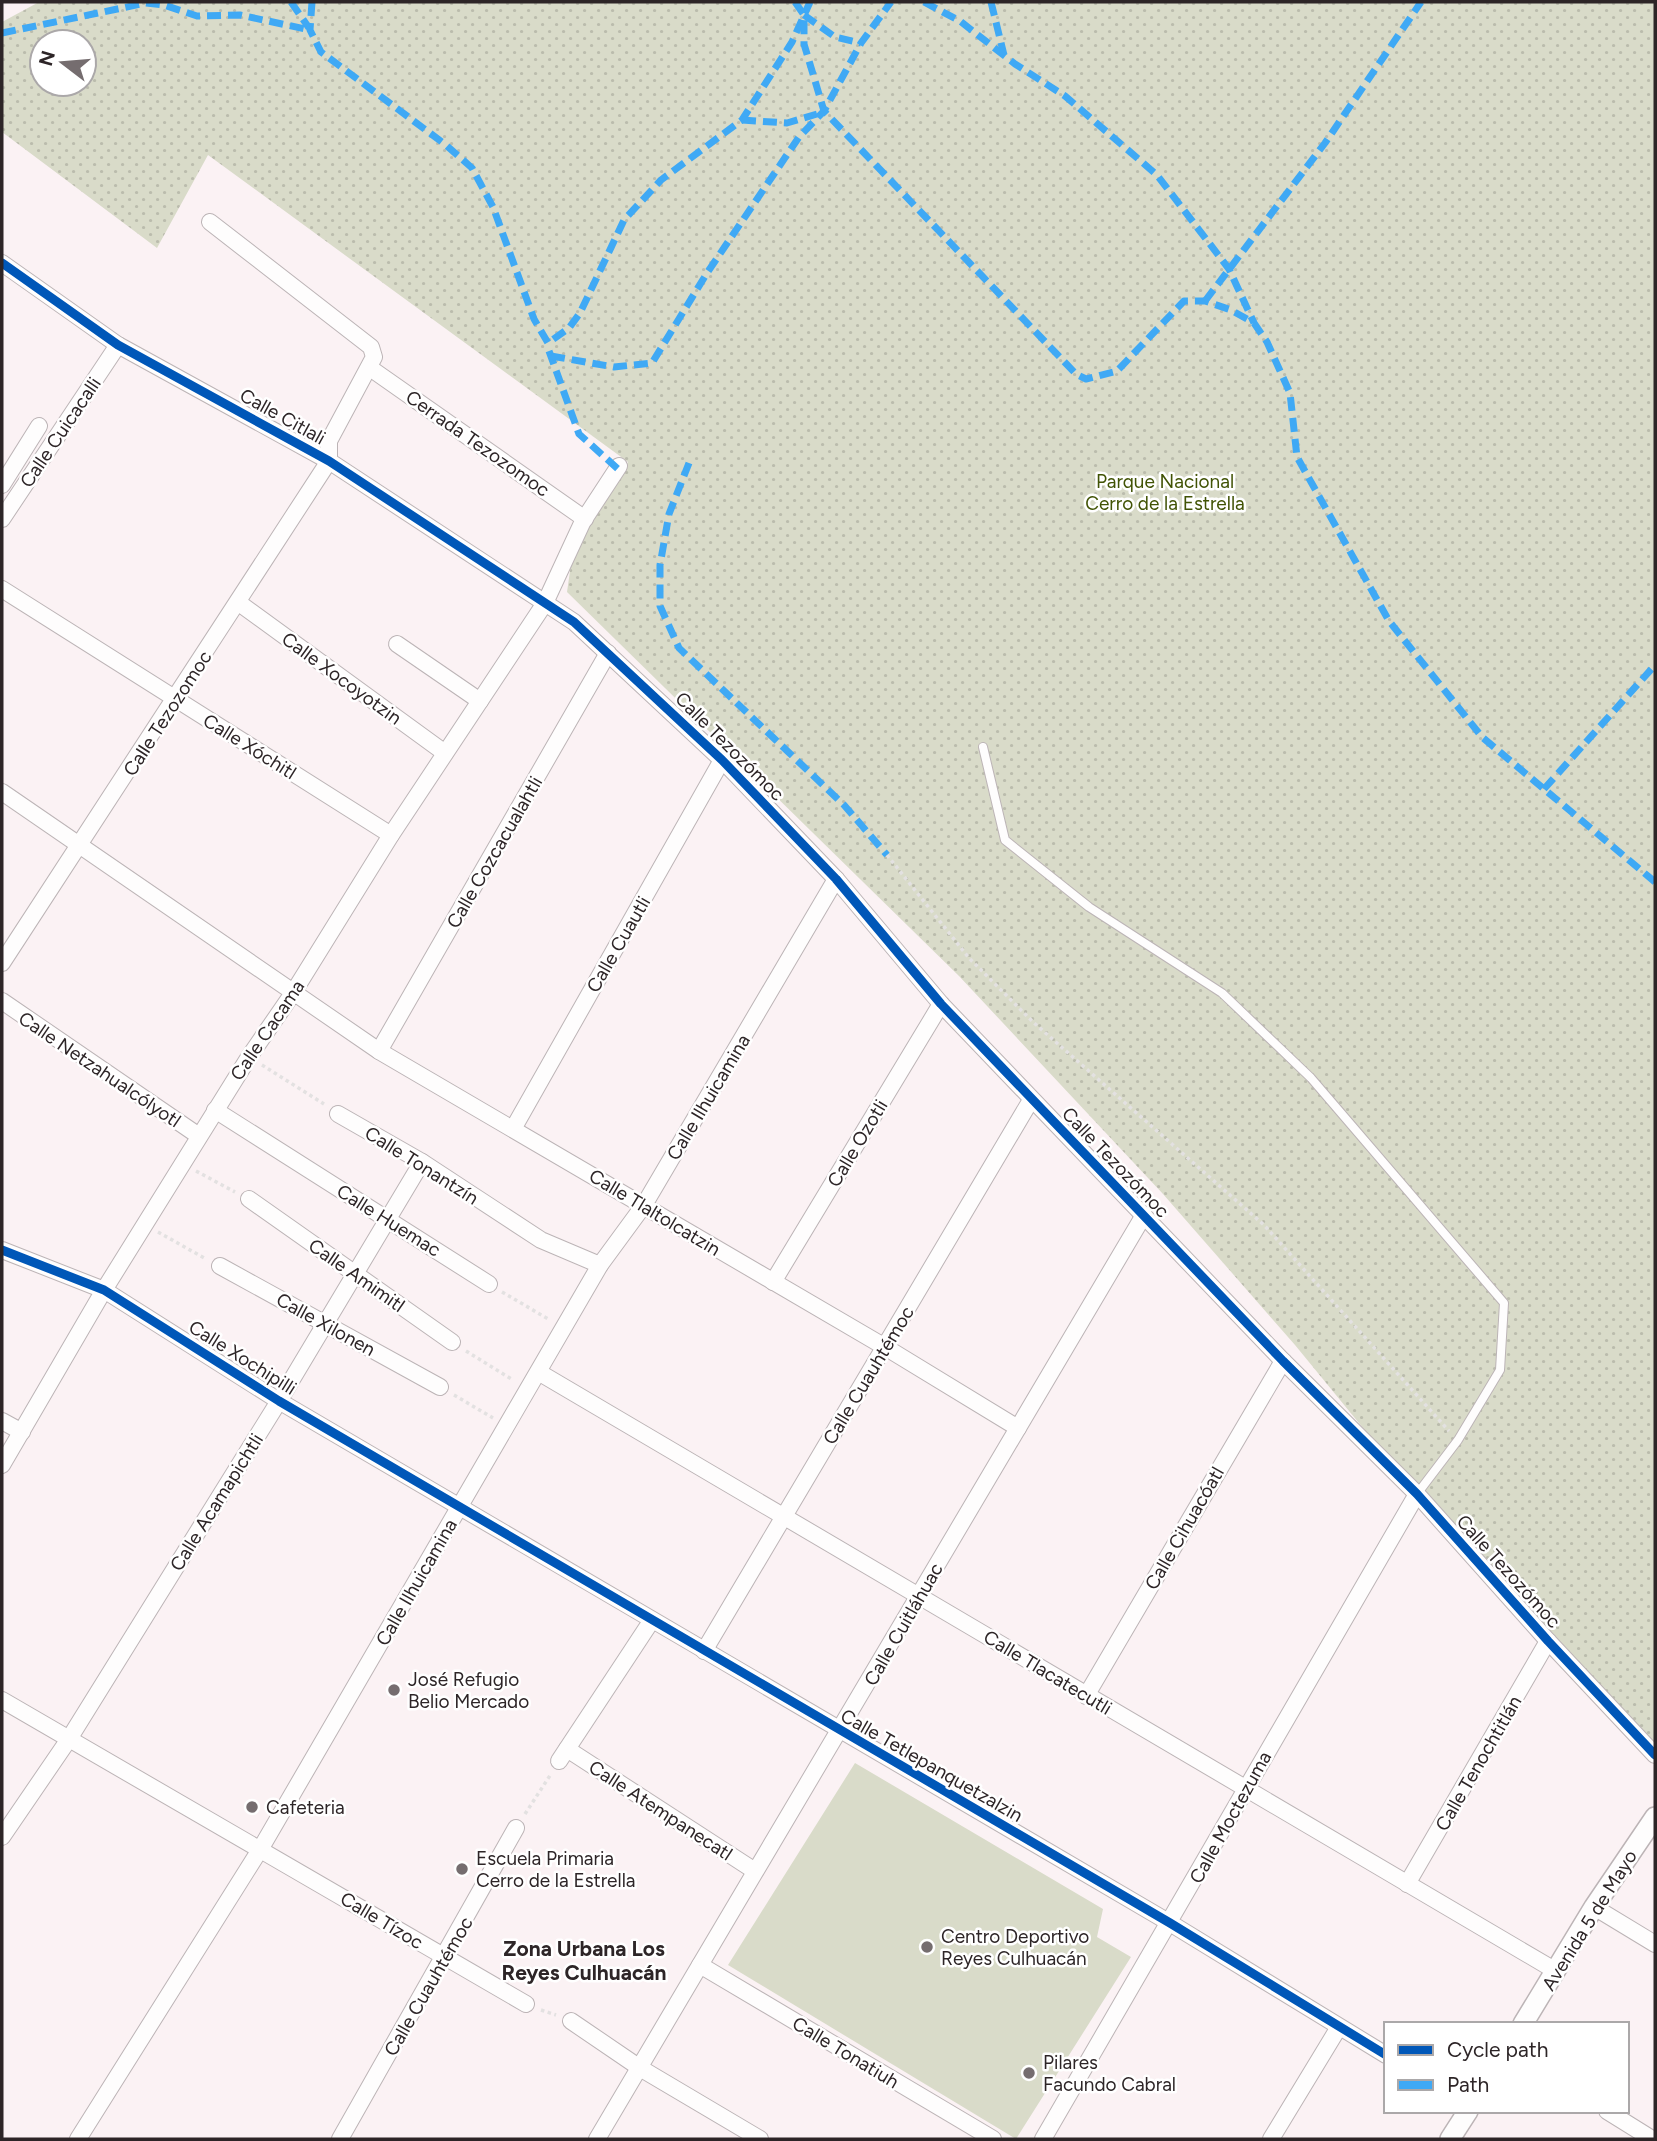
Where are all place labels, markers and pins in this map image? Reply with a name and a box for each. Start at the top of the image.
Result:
place label: José Refugio Belio Mercado [408,1668,529,1713]
marker: José Refugio Belio Mercado [386,1682,402,1698]
place label: Cafeteria [266,1796,345,1819]
marker: Cafeteria [244,1799,260,1815]
place label: Escuela Primaria Cerro de la Estrella [476,1847,636,1892]
marker: Escuela Primaria Cerro de la Estrella [454,1861,470,1877]
place label: Centro Deportivo Reyes Culhuacán [941,1925,1089,1970]
marker: Centro Deportivo Reyes Culhuacán [919,1939,935,1955]
place label: Pilares Facundo Cabral [1043,2051,1176,2096]
marker: Pilares Facundo Cabral [1021,2065,1037,2081]

